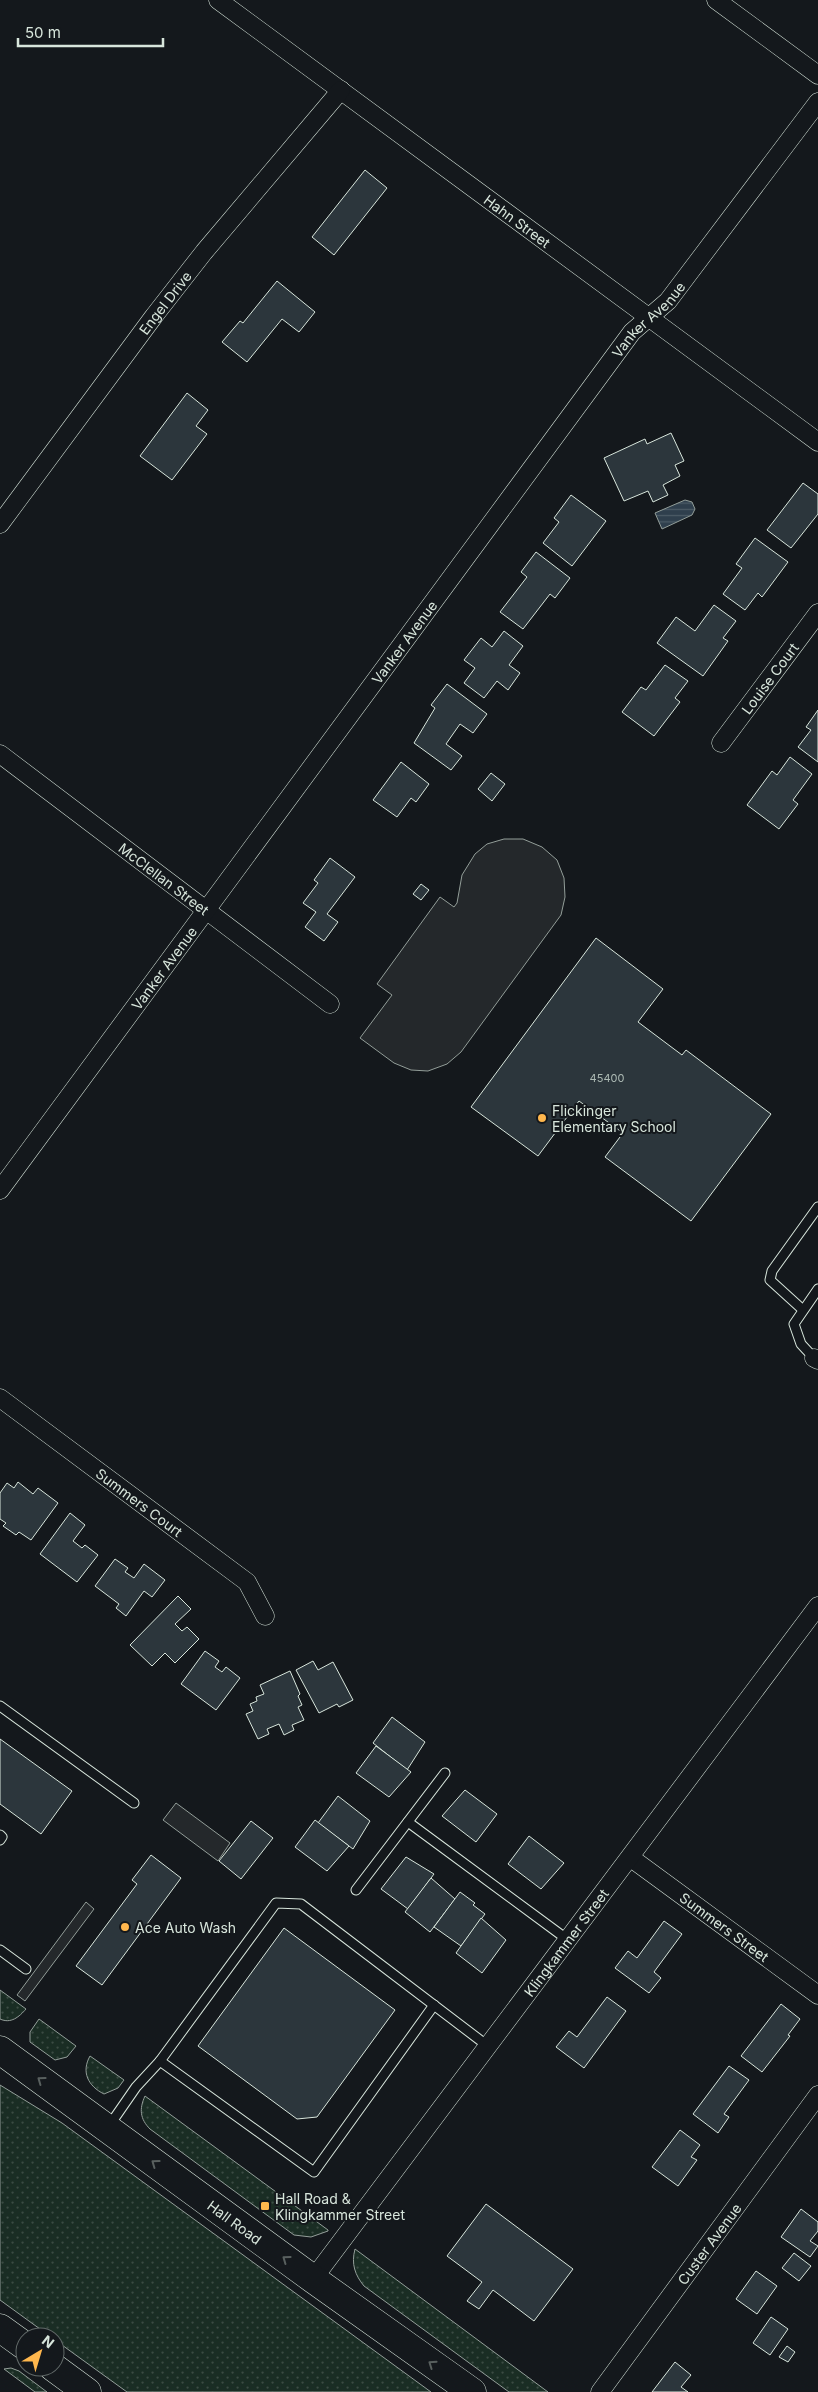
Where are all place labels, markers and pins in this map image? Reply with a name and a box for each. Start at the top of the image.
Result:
place label: Flickinger Elementary School [552,1102,676,1135]
marker: Flickinger Elementary School [536,1112,548,1124]
place label: Ace Auto Wash [135,1919,236,1936]
marker: Ace Auto Wash [119,1921,131,1933]
place label: Hall Road & Klingkammer Street [275,2190,405,2223]
marker: Hall Road & Klingkammer Street [259,2200,271,2212]

